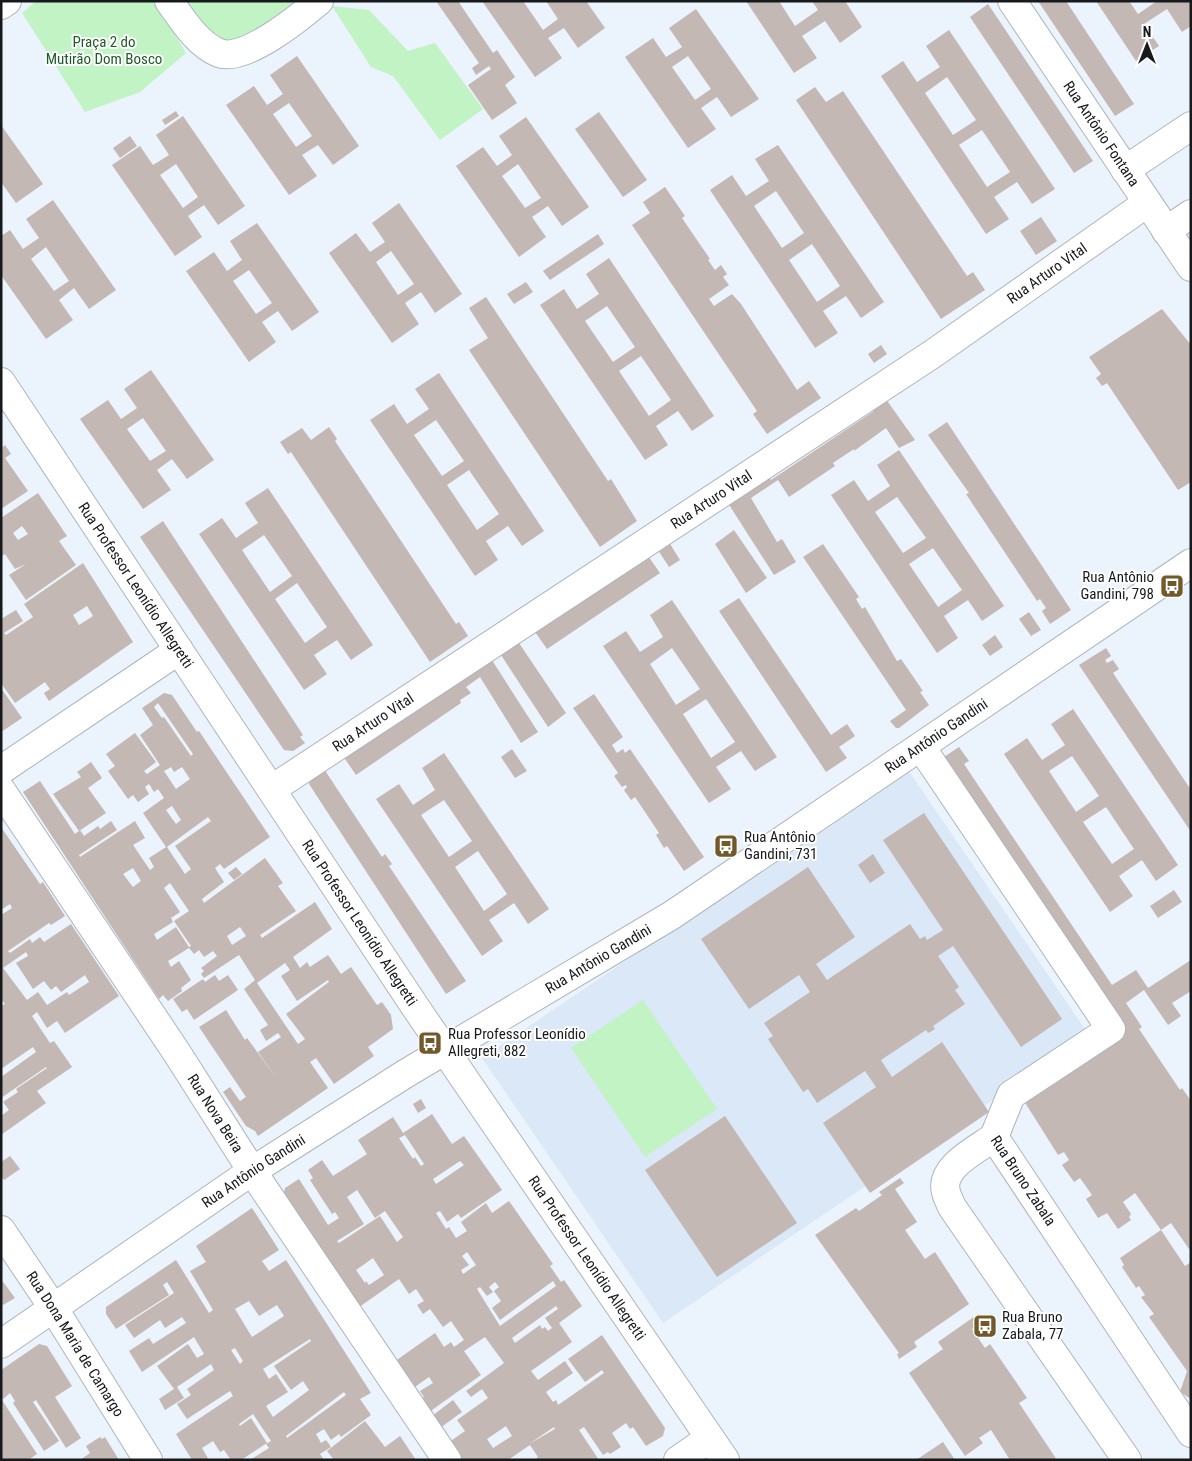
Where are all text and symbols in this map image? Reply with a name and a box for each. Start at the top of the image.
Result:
north arrow [1122,20,1172,70]
text: N [1143,24,1151,40]
park label: Praça 2 do Mutirão Dom Bosco [46,33,162,68]
street label: Rua Antônio Fontana [1059,78,1143,190]
street label: Rua Arturo Vital [1004,239,1091,308]
street label: Rua Arturo Vital [667,466,755,533]
street label: Rua Professor Leonídio Allegretti [74,499,197,672]
place label: Rua Antônio Gandini, 798 [1080,568,1154,603]
bus stop icon: Rua Antônio Gandini, 798 [1159,573,1185,599]
street label: Rua Arturo Vital [329,689,417,756]
street label: Rua Antônio Gandini [881,695,991,777]
place label: Rua Antônio Gandini, 731 [744,828,818,863]
bus stop icon: Rua Antônio Gandini, 731 [713,833,739,859]
street label: Rua Professor Leonídio Allegretti [298,837,421,1009]
street label: Rua Antônio Gandini [542,920,655,997]
place label: Rua Professor Leonídio Allegreti, 882 [448,1025,586,1060]
bus stop icon: Rua Professor Leonídio Allegreti, 882 [417,1030,443,1056]
street label: Rua Nova Beira [184,1071,247,1156]
street label: Rua Antônio Gandini [198,1131,309,1212]
street label: Rua Bruno Zabala [987,1132,1060,1229]
street label: Rua Professor Leonídio Allegretti [524,1172,649,1344]
street label: Rua Dona Maria de Camargo [22,1268,128,1420]
place label: Rua Bruno Zabala, 77 [1002,1308,1063,1343]
bus stop icon: Rua Bruno Zabala, 77 [972,1313,998,1339]

